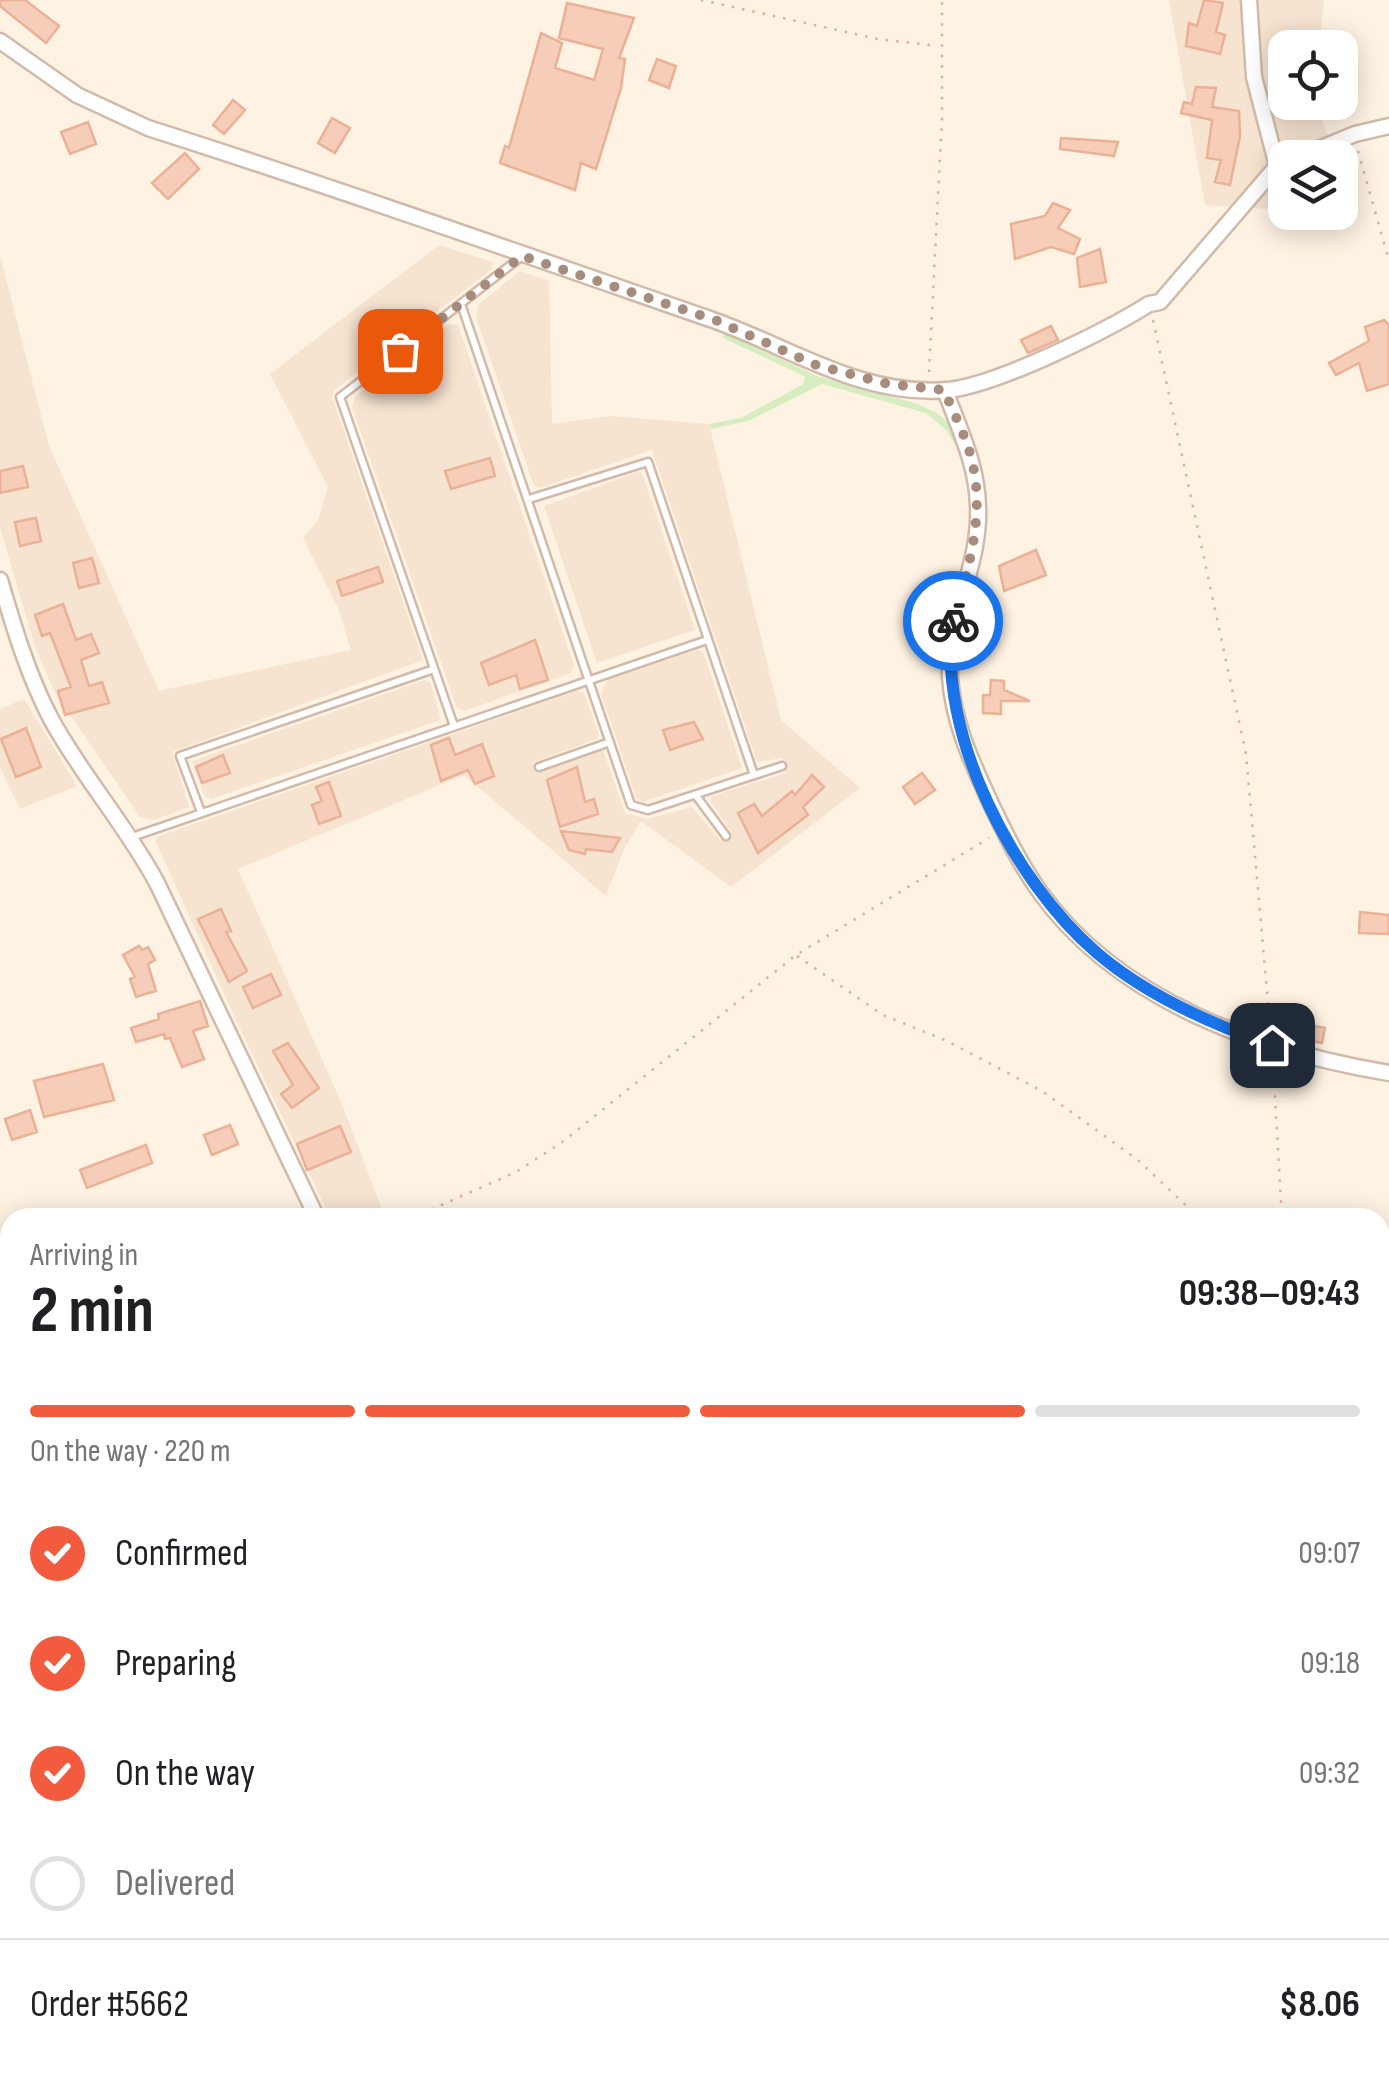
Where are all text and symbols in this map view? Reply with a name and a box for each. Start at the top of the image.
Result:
map controls [1268,30,1358,230]
button: locate [1268,30,1358,120]
button: layers [1268,140,1358,230]
pin [358,309,443,394]
icon: bag [373,324,428,379]
courier [903,571,1003,671]
icon: bike [926,594,981,649]
pin [1230,1003,1315,1088]
icon: home [1245,1018,1300,1073]
text: Arriving in [30,1236,138,1275]
text: 09:38–09:43 [1179,1271,1360,1316]
text: 2 min [30,1273,154,1351]
text: On the way · 220 m [30,1432,231,1471]
icon: check [30,1526,85,1581]
text: Confirmed [115,1531,248,1576]
text: 09:07 [1299,1534,1360,1573]
icon: check [30,1636,85,1691]
text: Preparing [115,1641,236,1686]
text: 09:18 [1300,1644,1360,1683]
icon: check [30,1746,85,1801]
text: On the way [115,1751,255,1796]
text: 09:32 [1299,1754,1360,1793]
text: Delivered [115,1861,235,1906]
text: Order #5662 [30,1982,189,2027]
text: $8.06 [1279,1982,1360,2027]

